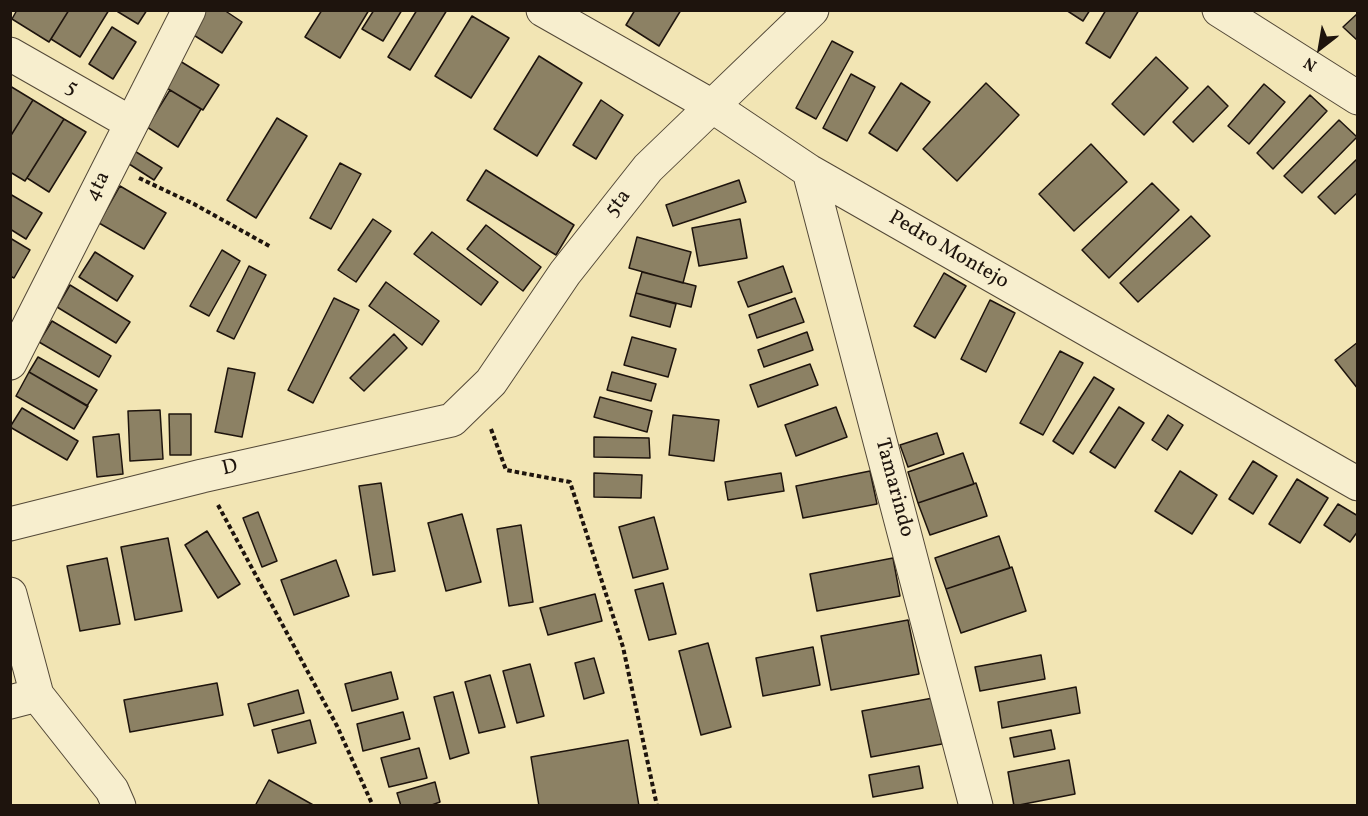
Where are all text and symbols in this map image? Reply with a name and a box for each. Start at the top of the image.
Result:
north arrow [1290,18,1350,78]
text: N [1300,51,1321,76]
street label: 5 [60,76,82,102]
street label: 4ta [81,168,117,206]
street label: 5ta [600,185,638,223]
street label: Pedro Montejo [883,206,1013,296]
street label: Tamarindo [868,436,918,540]
street label: D [220,455,240,483]

